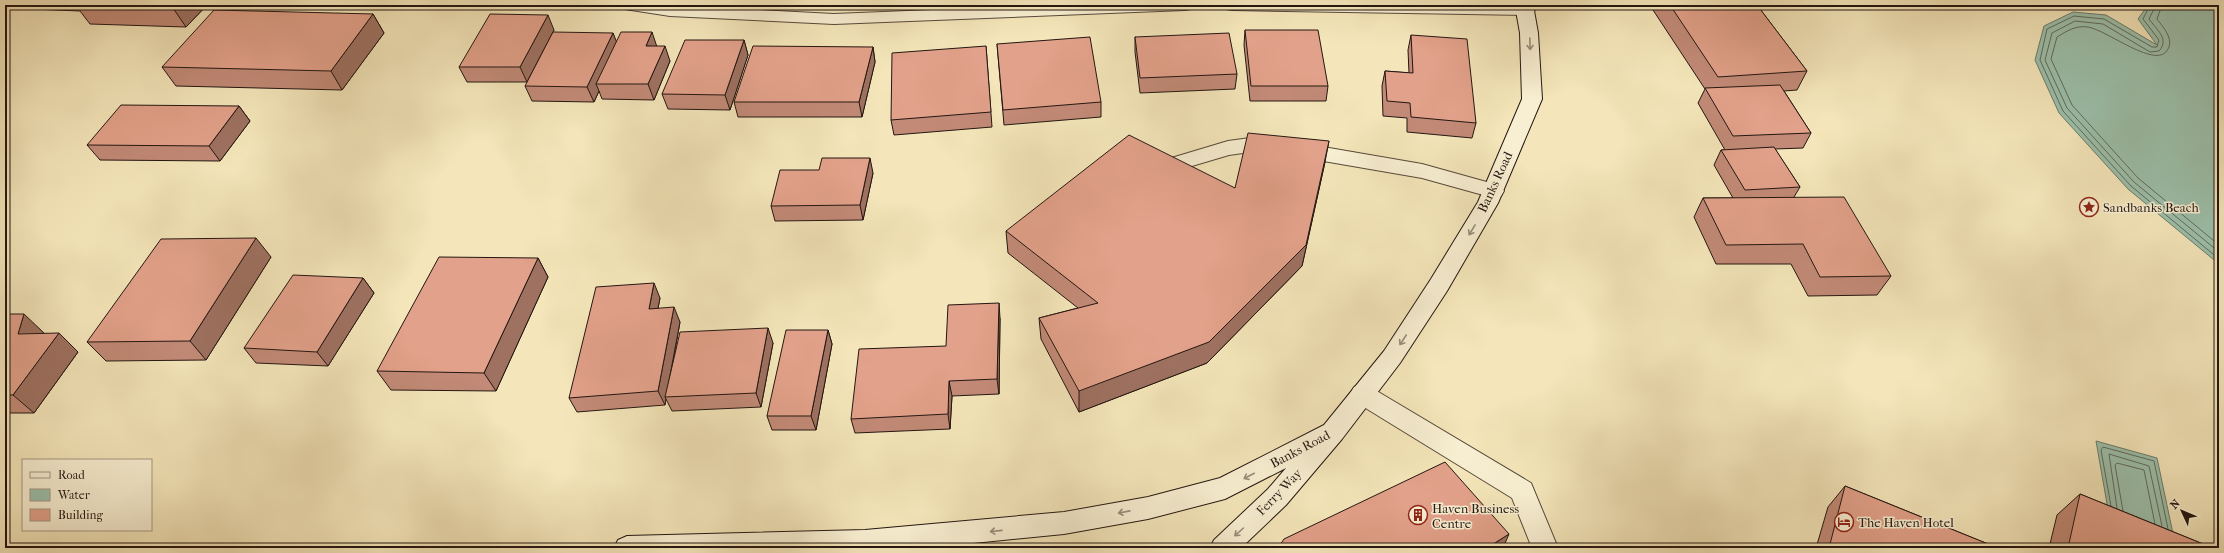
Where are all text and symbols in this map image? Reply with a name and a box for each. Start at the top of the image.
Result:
one-way arrow [1526,37,1534,50]
street label: Banks Road [1474,148,1516,215]
place icon: Sandbanks Beach [2078,196,2100,218]
place label: Sandbanks Beach [2103,200,2199,215]
one-way arrow [1467,224,1475,236]
one-way arrow [1398,334,1406,346]
street label: Banks Road [1268,427,1333,471]
legend [22,459,152,531]
street label: Ferry Way [1253,465,1306,518]
text: Road [58,468,85,482]
one-way arrow [1243,473,1255,480]
text: Water [57,488,91,502]
north arrow [2162,491,2202,531]
text: N [2168,496,2183,512]
place label: Haven Business Centre [1432,501,1519,531]
building icon: Haven Business Centre [1407,504,1429,526]
text: Building [58,508,103,522]
one-way arrow [1118,508,1131,516]
hotel icon: The Haven Hotel [1833,511,1855,533]
place label: The Haven Hotel [1858,515,1954,530]
one-way arrow [990,527,1003,535]
one-way arrow [1234,527,1244,536]

